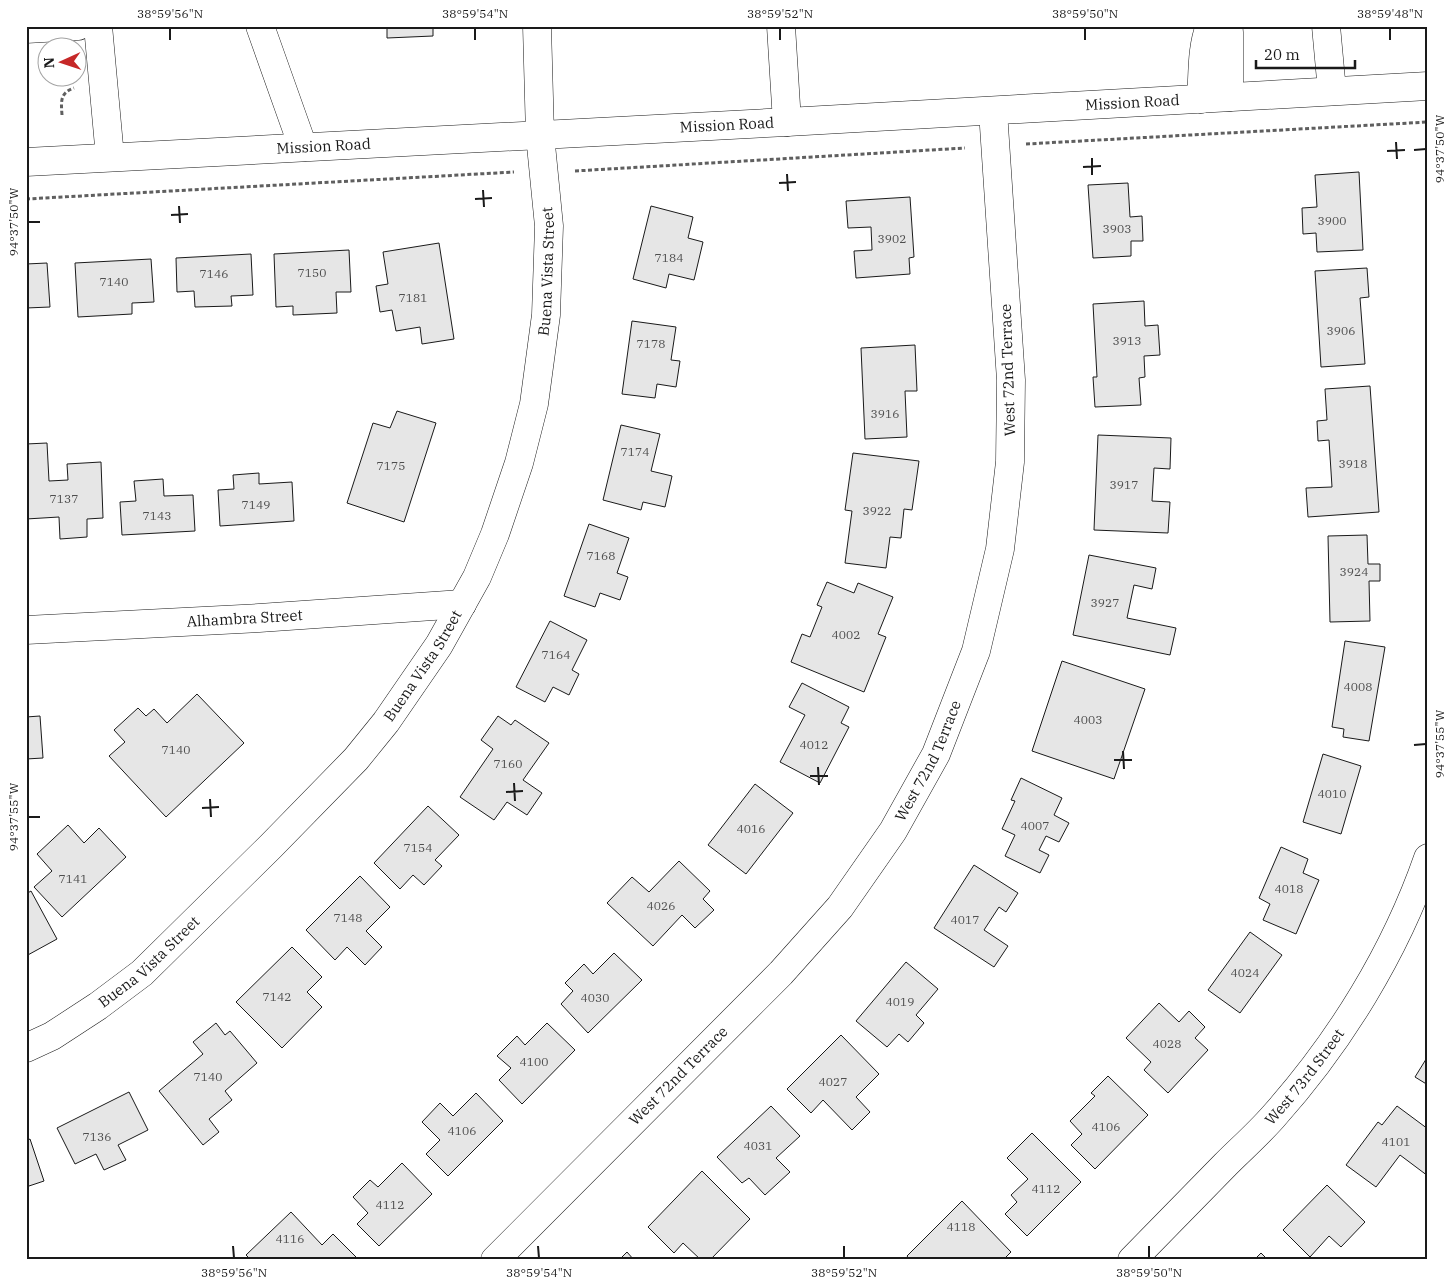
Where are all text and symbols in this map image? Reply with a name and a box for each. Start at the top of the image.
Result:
text: 38°59'56"N [137,6,203,21]
text: 38°59'54"N [442,6,508,21]
text: 38°59'52"N [747,6,813,21]
text: 38°59'50"N [1052,6,1118,21]
text: 38°59'48"N [1357,6,1423,21]
north arrow [38,38,88,88]
scale bar [1256,38,1355,70]
text: 20 m [1264,45,1300,64]
text: N [40,57,58,69]
street label: Mission Road [1085,90,1180,114]
street label: Mission Road [679,113,775,137]
text: 94°37'50"W [1432,114,1447,183]
street label: Mission Road [276,134,371,158]
text: 94°37'50"W [6,187,21,256]
street label: Buena Vista Street [533,206,558,337]
house number: 3900 [1318,213,1346,228]
house number: 3903 [1103,221,1131,236]
house number: 3902 [878,231,906,246]
house number: 7184 [655,250,683,265]
house number: 7150 [298,265,326,280]
house number: 7146 [200,266,228,281]
house number: 7140 [100,274,128,289]
house number: 7181 [399,290,427,305]
street label: West 72nd Terrace [996,304,1019,436]
house number: 3906 [1327,323,1355,338]
house number: 3913 [1113,333,1141,348]
house number: 7178 [637,336,665,351]
house number: 3916 [871,406,899,421]
house number: 7174 [621,444,649,459]
house number: 3918 [1339,456,1367,471]
house number: 7175 [377,458,405,473]
house number: 3917 [1110,477,1138,492]
house number: 7137 [50,491,78,506]
house number: 7149 [242,497,270,512]
house number: 3922 [863,503,891,518]
house number: 7143 [143,508,171,523]
house number: 7168 [587,548,615,563]
house number: 3924 [1340,564,1368,579]
house number: 3927 [1091,595,1119,610]
street label: Alhambra Street [186,605,303,631]
street label: Buena Vista Street [379,607,466,725]
house number: 4002 [832,627,860,642]
house number: 7164 [542,647,570,662]
house number: 4008 [1344,679,1372,694]
street label: West 72nd Terrace [890,698,965,825]
text: 94°37'55"W [1432,709,1447,778]
house number: 4003 [1074,712,1102,727]
house number: 4012 [800,737,828,752]
house number: 7140 [162,742,190,757]
house number: 7160 [494,756,522,771]
text: 94°37'55"W [6,782,21,851]
house number: 4010 [1318,786,1346,801]
house number: 4007 [1021,818,1049,833]
house number: 4016 [737,821,765,836]
house number: 7154 [404,840,432,855]
house number: 7141 [59,871,87,886]
house number: 4018 [1275,881,1303,896]
house number: 4026 [647,898,675,913]
house number: 7148 [334,910,362,925]
street label: Buena Vista Street [94,912,203,1012]
house number: 4017 [951,912,979,927]
house number: 4024 [1231,965,1259,980]
house number: 7142 [263,989,291,1004]
house number: 4030 [581,990,609,1005]
house number: 4019 [886,994,914,1009]
street label: West 72nd Terrace [625,1022,732,1129]
street label: West 73rd Street [1261,1025,1348,1129]
house number: 4028 [1153,1036,1181,1051]
house number: 4100 [520,1054,548,1069]
house number: 7140 [194,1069,222,1084]
house number: 4027 [819,1074,847,1089]
house number: 4106 [1092,1119,1120,1134]
house number: 4106 [448,1123,476,1138]
house number: 7136 [83,1129,111,1144]
house number: 4101 [1382,1134,1410,1149]
house number: 4031 [744,1138,772,1153]
house number: 4112 [1032,1181,1060,1196]
house number: 4112 [376,1197,404,1212]
house number: 4118 [947,1219,975,1234]
house number: 4116 [276,1231,304,1246]
text: 38°59'56"N [201,1265,267,1280]
text: 38°59'54"N [506,1265,572,1280]
text: 38°59'52"N [811,1265,877,1280]
text: 38°59'50"N [1116,1265,1182,1280]

